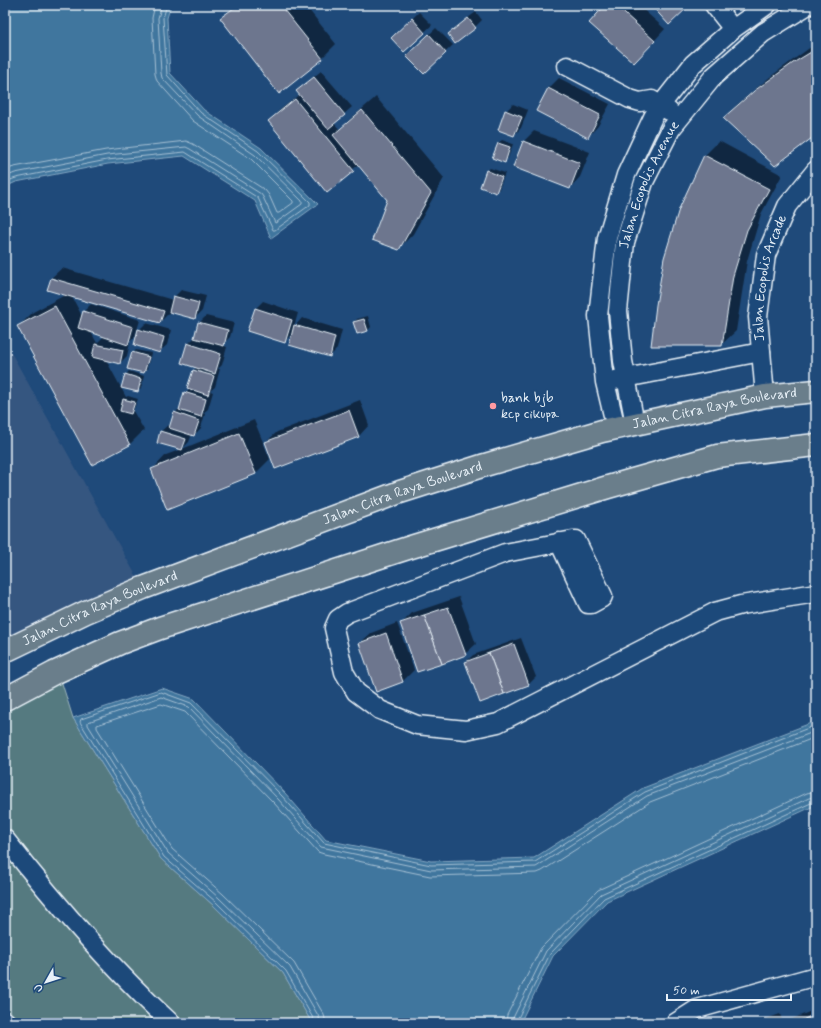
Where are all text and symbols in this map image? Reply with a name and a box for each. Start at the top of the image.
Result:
street label: Jalan Ecopolis Avenue [615,117,683,249]
street label: Jalan Ecopolis Arcade [749,211,791,342]
street label: Jalan Citra Raya Boulevard [631,384,798,433]
place label: bank bjb kcp cikupa [501,389,559,423]
marker: bank bjb kcp cikupa [488,401,498,411]
street label: Jalan Citra Raya Boulevard [320,457,484,529]
street label: Jalan Citra Raya Boulevard [19,567,180,650]
north arrow [26,962,66,1002]
scale bar [667,976,791,1002]
text: U [31,980,47,995]
text: 50 m [673,983,700,999]

